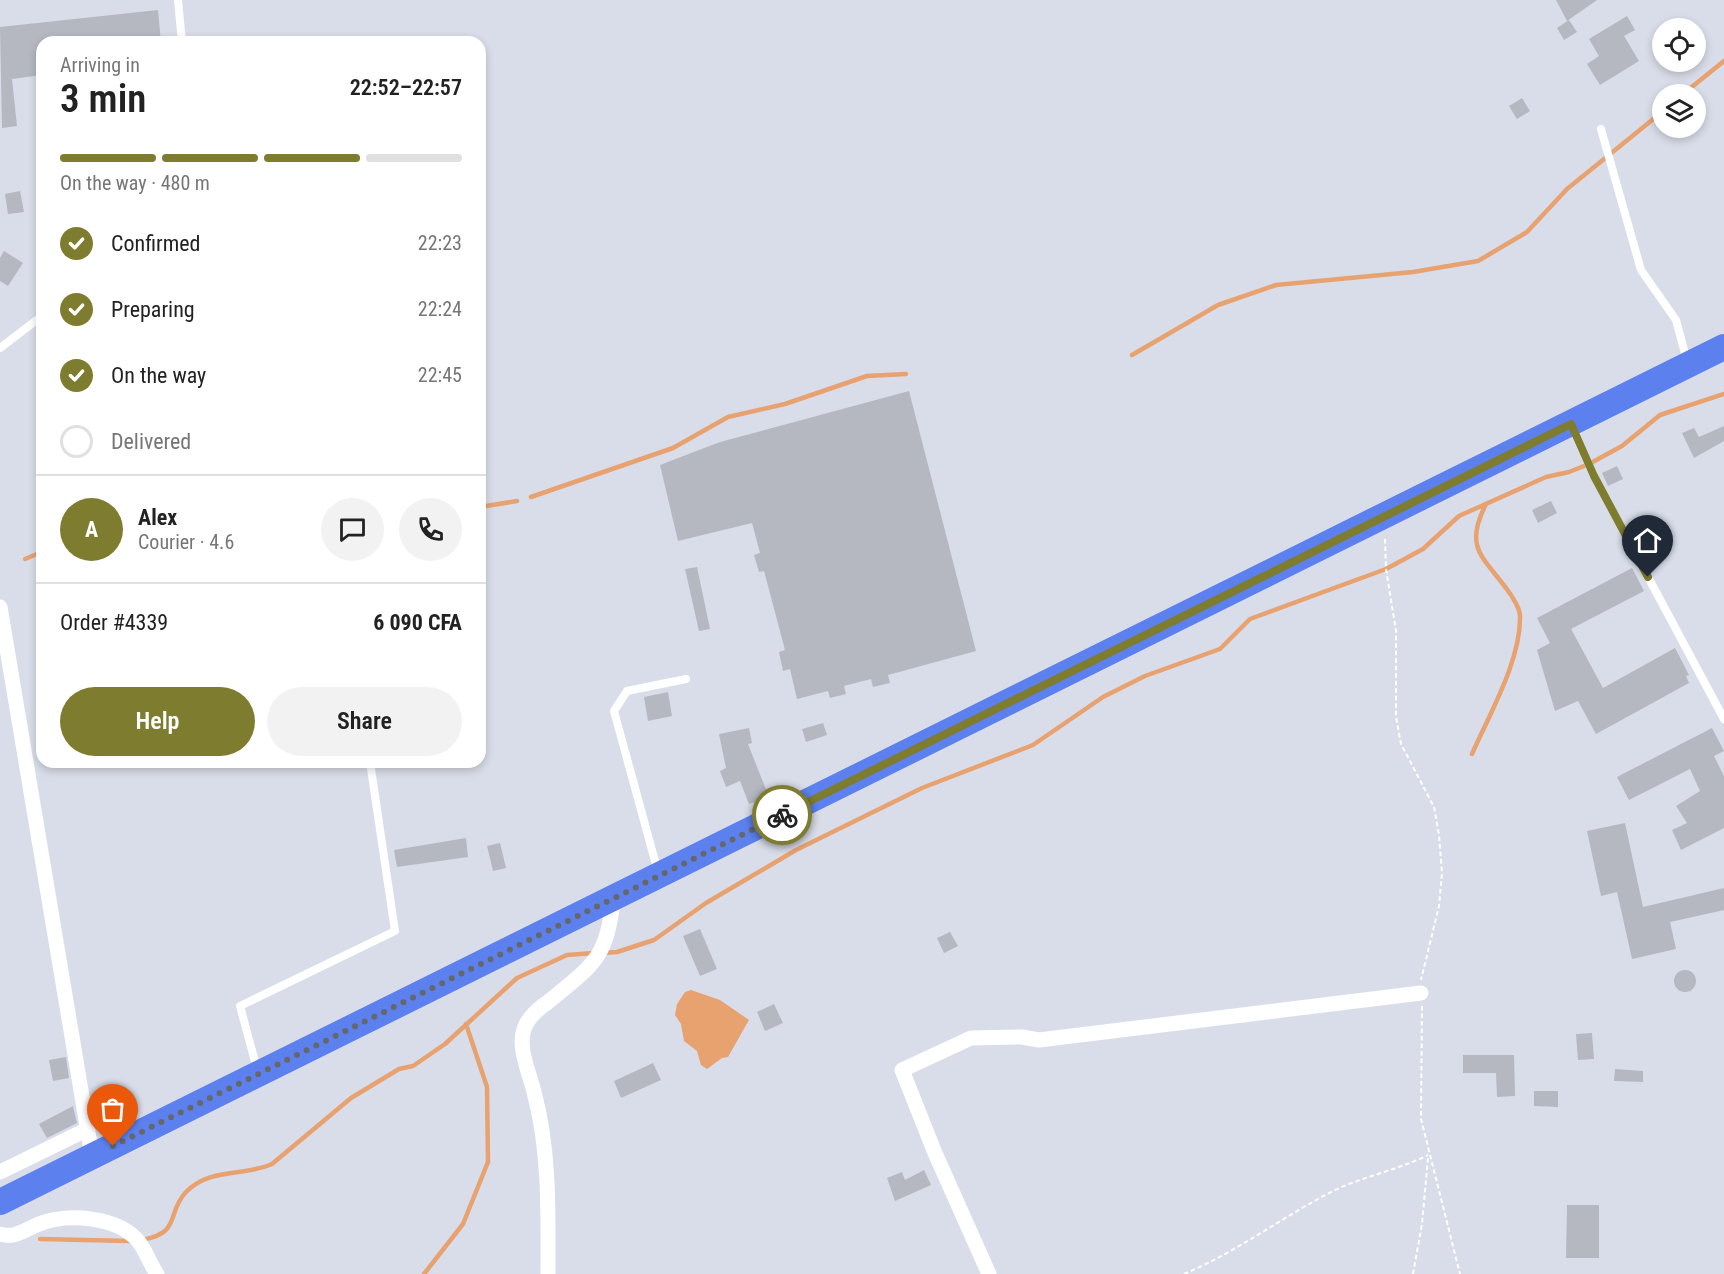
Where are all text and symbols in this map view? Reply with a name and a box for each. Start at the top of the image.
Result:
map controls [1652,18,1706,138]
button: locate [1652,18,1706,72]
text: Arriving in [60,53,140,77]
text: 22:52–22:57 [350,75,462,100]
text: 3 min [60,76,146,122]
button: layers [1652,84,1706,138]
text: On the way · 480 m [60,171,210,195]
icon: check [60,227,93,260]
text: Confirmed [111,231,200,256]
text: 22:23 [418,231,462,255]
icon: check [60,293,93,326]
text: Preparing [111,297,195,322]
text: 22:24 [418,297,462,321]
icon: check [60,359,93,392]
text: On the way [111,363,206,388]
text: 22:45 [418,363,462,387]
text: Delivered [111,429,191,454]
button: chat [321,498,384,561]
button: phone [399,498,462,561]
text: Alex [138,505,177,530]
pin [1622,515,1673,577]
text: A [85,517,98,542]
icon: home [1631,524,1664,557]
text: Courier · 4.6 [138,530,234,554]
text: Order #4339 [60,610,168,635]
text: 6 090 CFA [373,610,462,635]
button: Help [60,687,255,756]
button: Share [267,687,462,756]
courier [752,785,812,845]
icon: bike [766,799,799,832]
pin [87,1084,138,1146]
icon: bag [96,1093,129,1126]

